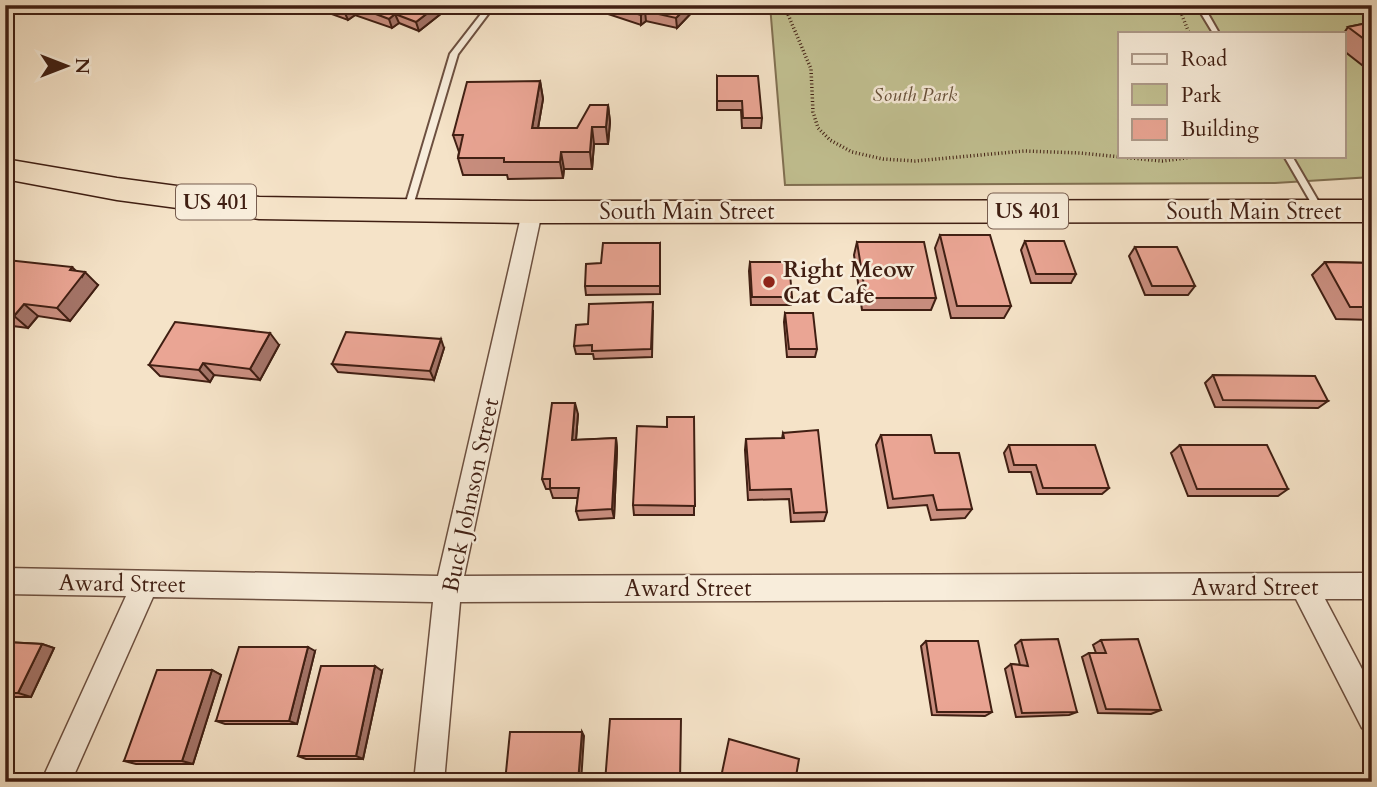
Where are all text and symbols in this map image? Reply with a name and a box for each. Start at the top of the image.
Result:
north arrow [32,32,102,102]
legend [1118,32,1346,158]
text: Road [1181,45,1227,74]
text: N [69,58,95,75]
text: Park [1181,81,1222,110]
park label: South Park [873,82,958,108]
text: Building [1181,115,1259,144]
road number: US 401 [176,184,256,220]
road number: US 401 [988,194,1068,228]
street label: South Main Street [599,196,775,227]
street label: South Main Street [1166,196,1342,227]
place label: Right Meow Cat Cafe [783,254,916,311]
marker: Right Meow Cat Cafe [761,274,777,290]
street label: Buck Johnson Street [435,395,506,595]
street label: Award Street [58,567,186,600]
street label: Award Street [1192,572,1318,603]
street label: Award Street [625,573,751,604]

